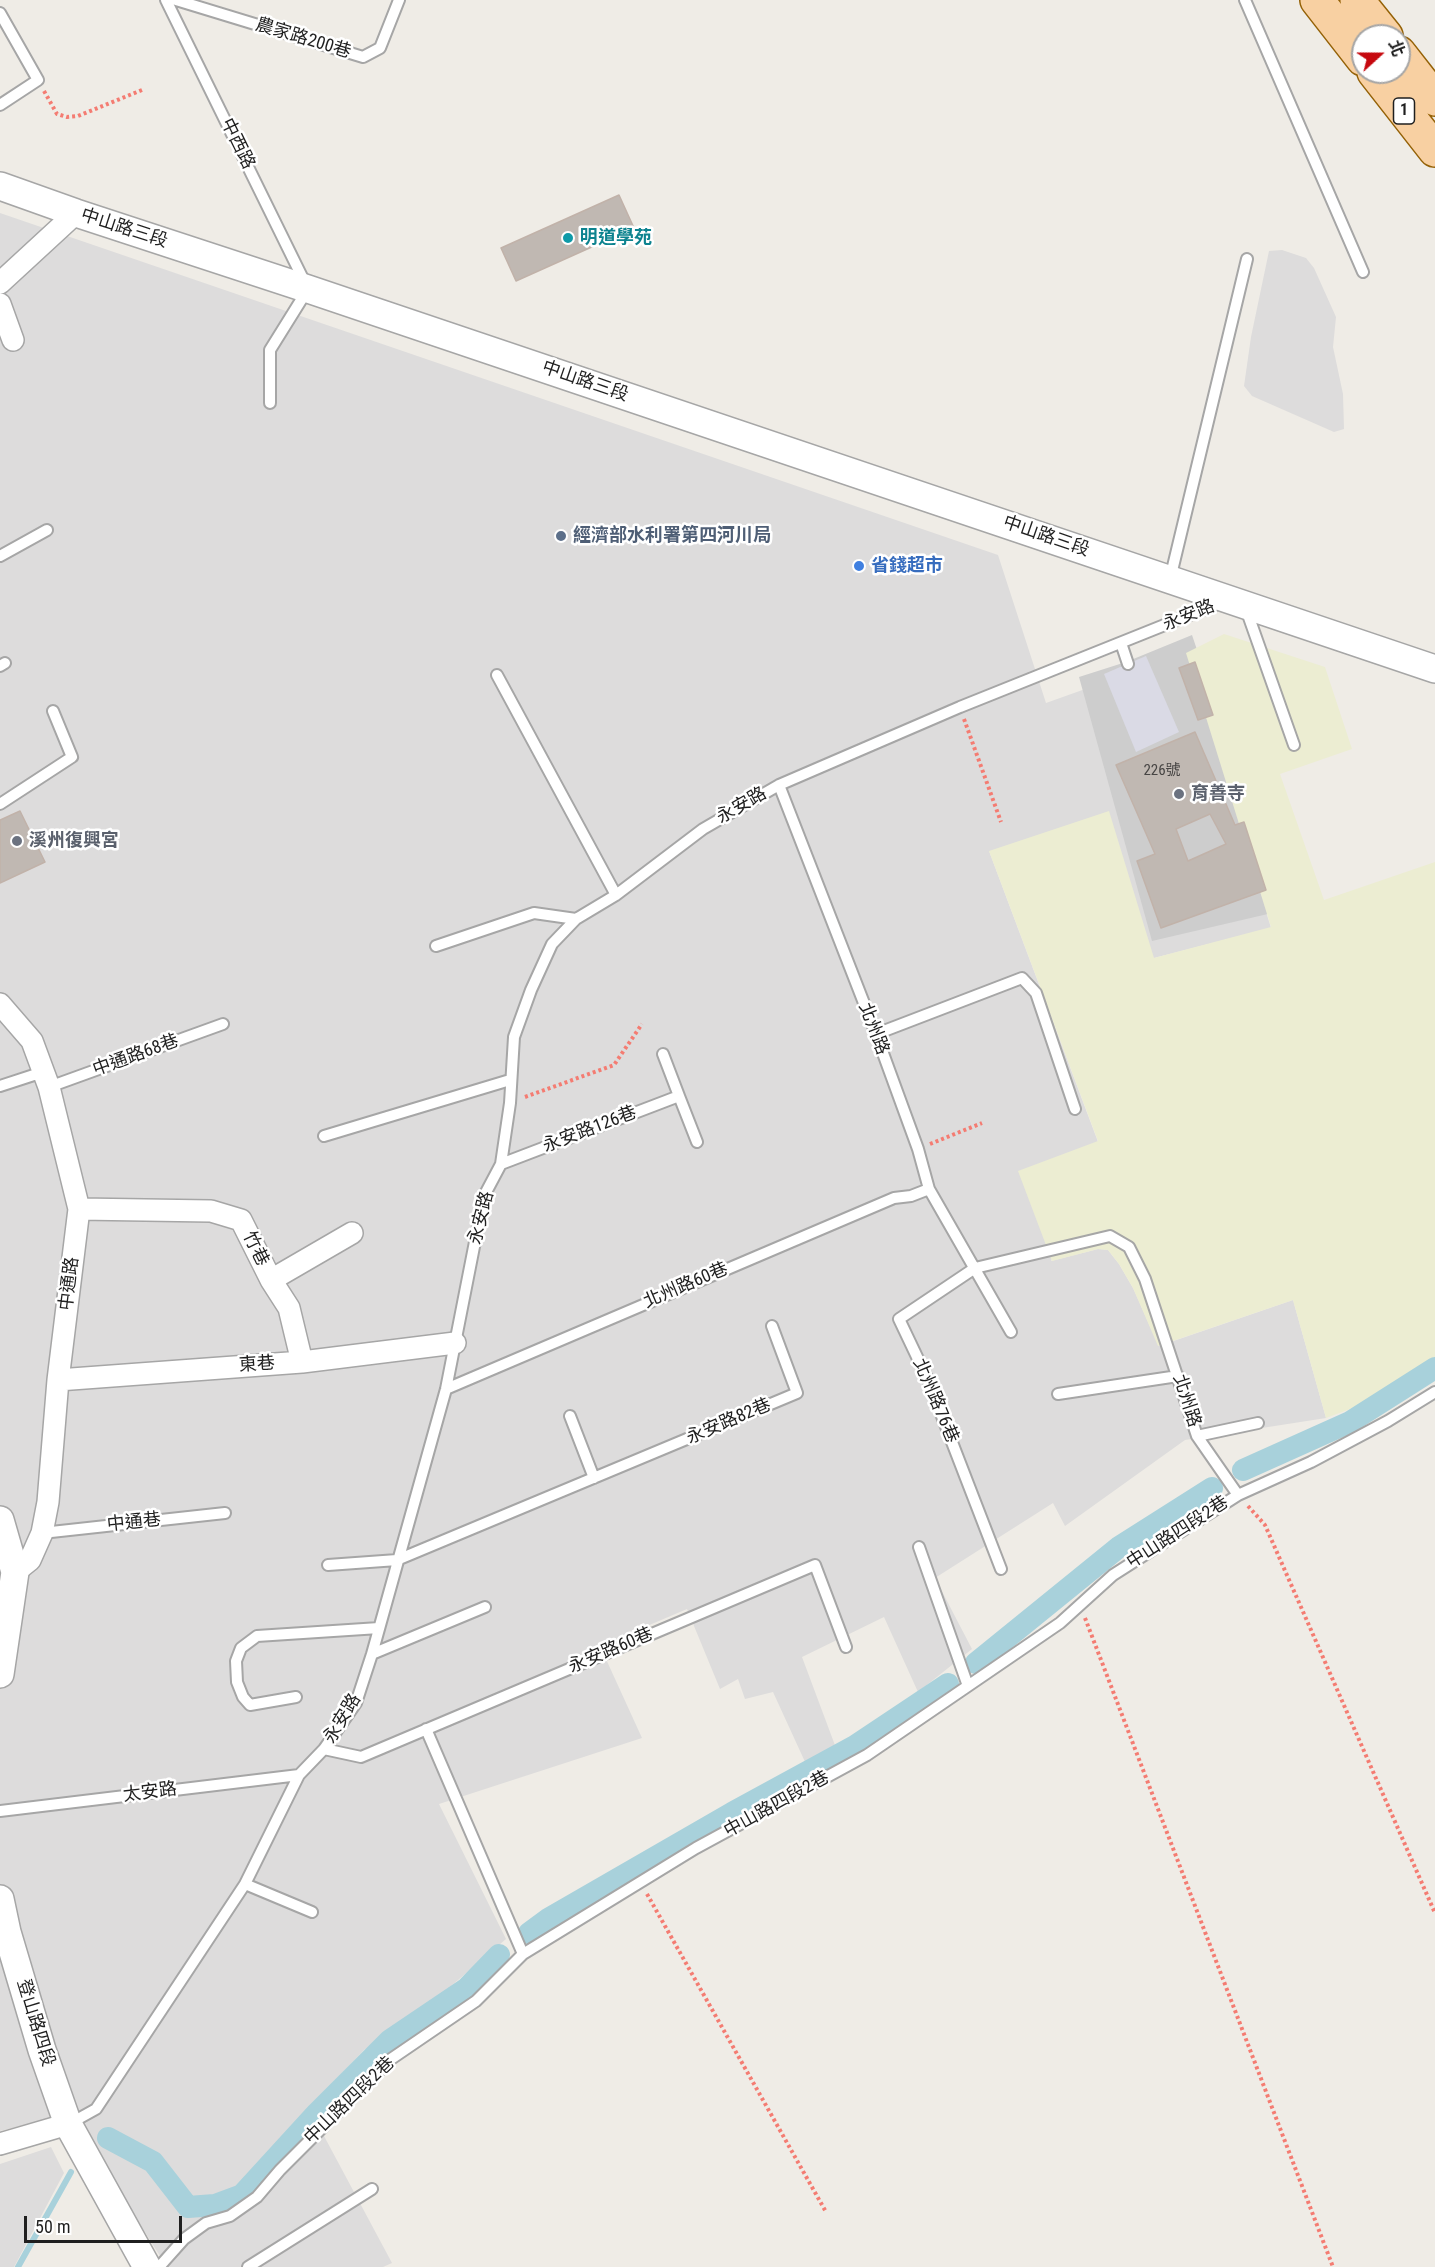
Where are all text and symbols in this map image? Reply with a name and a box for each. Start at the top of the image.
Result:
street label: 農家路200巷 [253,14,353,64]
north arrow [1351,24,1411,84]
text: 北 [1385,37,1408,59]
road number: 1 [1394,98,1414,124]
street label: 中西路 [215,115,259,173]
street label: 中山路三段 [78,205,170,253]
place label: 明道學苑 [580,227,652,249]
marker: 明道學苑 [561,231,575,245]
street label: 中山路三段 [539,357,631,407]
street label: 中山路三段 [1000,512,1092,562]
place label: 經濟部水利署第四河川局 [573,525,771,547]
marker: 經濟部水利署第四河川局 [554,529,568,543]
place label: 省錢超市 [871,555,943,577]
marker: 省錢超市 [852,559,866,573]
street label: 永安路 [1160,596,1218,636]
house number: 226號 [1143,762,1181,780]
street label: 永安路 [713,783,771,829]
place label: 育善寺 [1191,783,1245,805]
marker: 育善寺 [1172,787,1186,801]
place label: 溪州復興宮 [29,830,119,852]
marker: 溪州復興宮 [10,834,24,848]
street label: 北州路 [853,1000,893,1058]
street label: 中通路68巷 [90,1030,182,1082]
street label: 永安路126巷 [540,1102,640,1158]
street label: 永安路 [465,1189,499,1247]
street label: 竹巷 [237,1228,273,1270]
street label: 中通路 [56,1256,84,1312]
street label: 北州路60巷 [640,1259,732,1313]
street label: 東巷 [238,1353,276,1377]
street label: 北州路76巷 [908,1355,962,1447]
street label: 北州路 [1167,1372,1205,1430]
street label: 永安路82巷 [683,1395,775,1449]
street label: 中山路四段2巷 [1123,1492,1233,1574]
street label: 中通巷 [106,1509,162,1537]
street label: 永安路60巷 [565,1624,657,1678]
street label: 永安路 [320,1690,366,1748]
street label: 中山路四段2巷 [721,1767,833,1843]
street label: 太安路 [122,1779,178,1807]
street label: 登山路四段 [12,1977,58,2069]
street label: 中山路四段2巷 [300,2053,400,2149]
scale bar [27,2204,184,2242]
text: 50 m [35,2216,70,2237]

